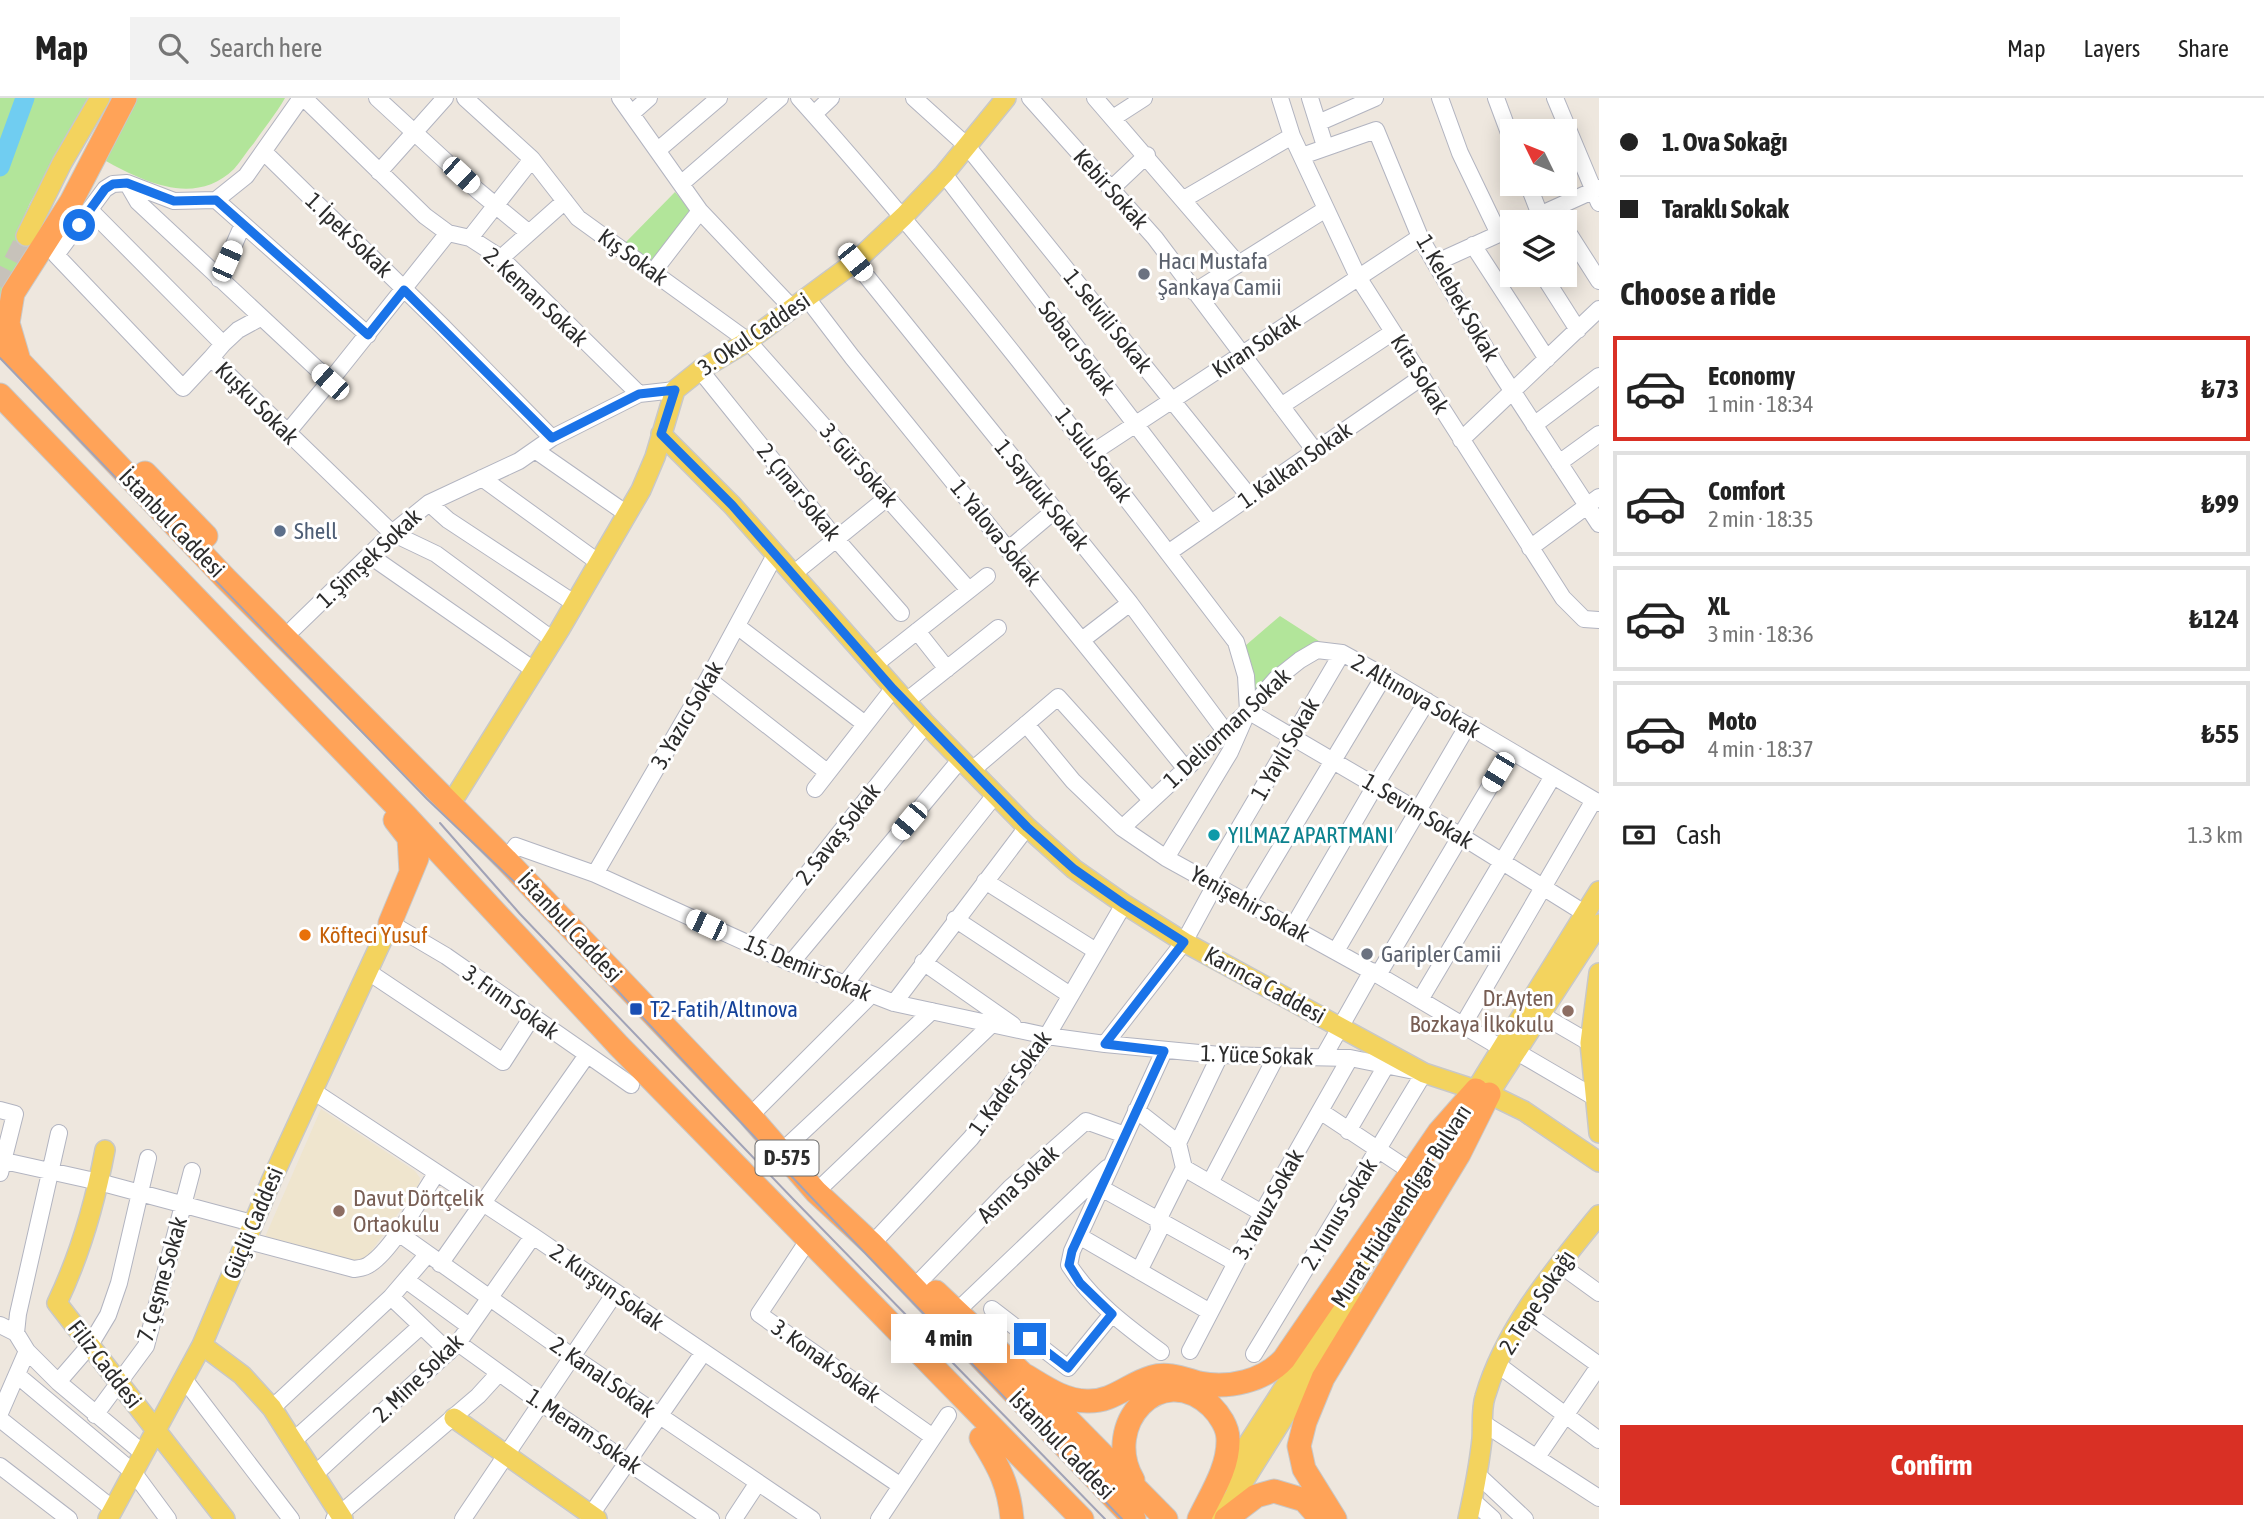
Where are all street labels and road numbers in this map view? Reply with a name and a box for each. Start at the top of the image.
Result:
street label: Kebir Sokak [1068,144,1154,234]
street label: 1. İpek Sokak [300,187,398,283]
street label: Kış Sokak [593,223,673,291]
street label: 1. Kelebek Sokak [1411,230,1505,366]
street label: 2. Keman Sokak [479,242,593,352]
street label: 1. Selvili Sokak [1059,264,1157,378]
street label: 3. Okul Caddesi [693,287,815,381]
street label: Sobacı Sokak [1033,296,1121,400]
street label: Kıran Sokak [1207,307,1305,383]
street label: Kıta Sokak [1386,330,1454,418]
street label: Kuşku Sokak [210,356,304,450]
street label: 1. Sulu Sokak [1050,403,1138,507]
street label: 1. Kalkan Sokak [1233,416,1357,514]
street label: 3. Gür Sokak [815,418,903,512]
street label: 1. Sayduk Sokak [990,435,1094,555]
street label: 2. Çınar Sokak [752,438,846,546]
street label: İstanbul Caddesi [114,463,230,583]
street label: 1. Yalova Sokak [945,475,1047,591]
street label: 1. Şimşek Sokak [312,503,426,613]
street label: 2. Altınova Sokak [1347,649,1485,743]
street label: 3. Yazıcı Sokak [646,657,728,773]
street label: 1. Deliorman Sokak [1158,663,1296,793]
street label: 1. Yaylı Sokak [1245,694,1325,804]
street label: 1. Sevim Sokak [1358,768,1478,854]
street label: 2. Savaş Sokak [790,778,886,890]
street label: Yenişehir Sokak [1186,861,1314,947]
street label: İstanbul Caddesi [513,867,627,987]
street label: 15. Demir Sokak [741,930,875,1006]
street label: Karınca Caddesi [1200,941,1330,1029]
street label: 3. Fırın Sokak [458,960,564,1044]
street label: 1. Kader Sokak [964,1026,1056,1140]
street label: 1. Yüce Sokak [1200,1040,1314,1070]
street label: Murat Hüdavendigar Bulvarı [1326,1100,1476,1312]
road number: D-575 [756,1140,818,1176]
street label: Asma Sokak [972,1140,1064,1228]
street label: 3. Yavuz Sokak [1227,1145,1309,1263]
street label: 2. Yunus Sokak [1296,1154,1382,1274]
street label: Güçlü Caddesi [218,1163,288,1283]
street label: 7. Çeşme Sokak [132,1214,192,1344]
street label: 2. Kurşun Sokak [546,1239,668,1335]
street label: 2. Tepe Sokağı [1494,1245,1580,1359]
street label: 3. Konak Sokak [767,1314,885,1408]
street label: Filiz Caddesi [63,1315,147,1413]
street label: 2. Mine Sokak [368,1329,468,1427]
street label: 2. Kanal Sokak [546,1331,660,1423]
street label: 1. Meram Sokak [522,1383,646,1479]
street label: İstanbul Caddesi [1004,1385,1120,1505]

